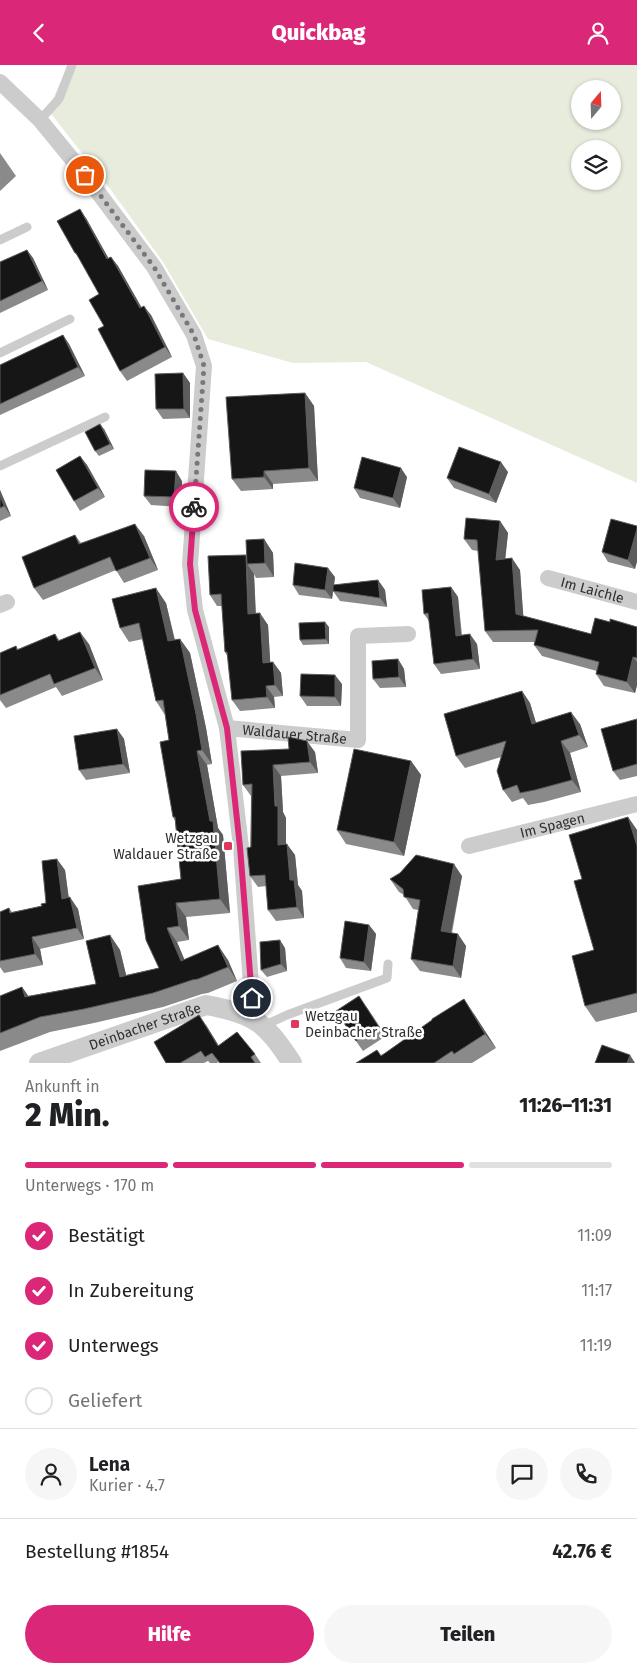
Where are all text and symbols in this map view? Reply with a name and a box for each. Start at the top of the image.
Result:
icon: back [25,19,53,47]
text: Quickbag [271,19,366,46]
icon: person [584,19,612,47]
north arrow [571,80,621,130]
map controls [571,80,621,190]
button: layers [571,140,621,190]
pin [64,154,106,196]
icon: bag [71,161,99,189]
courier [169,482,219,532]
icon: bike [180,493,208,521]
street label: Im Laichle [559,573,626,607]
street label: Waldauer Straße [242,721,348,747]
street label: Im Spagen [518,809,587,841]
place label: Wetzgau Waldauer Straße [113,830,218,863]
marker: Wetzgau Waldauer Straße [222,840,234,852]
pin [231,977,273,1019]
icon: home [238,984,266,1012]
street label: Deinbacher Straße [86,999,203,1054]
place label: Wetzgau Deinbacher Straße [305,1008,422,1041]
marker: Wetzgau Deinbacher Straße [289,1018,301,1030]
text: Ankunft in [25,1077,100,1096]
text: 11:26–11:31 [519,1094,612,1117]
text: 2 Min. [25,1096,109,1134]
text: Unterwegs · 170 m [25,1176,154,1195]
icon: check [25,1222,53,1250]
text: Bestätigt [68,1224,145,1247]
text: 11:09 [577,1226,612,1245]
icon: check [25,1277,53,1305]
text: In Zubereitung [68,1279,193,1302]
text: 11:17 [581,1281,612,1300]
icon: check [25,1332,53,1360]
text: Unterwegs [68,1334,159,1357]
text: 11:19 [580,1336,612,1355]
text: Geliefert [68,1389,142,1412]
button: person [25,1448,77,1500]
button: chat [496,1448,548,1500]
button: phone [560,1448,612,1500]
text: Lena [89,1453,130,1476]
text: Kurier · 4.7 [89,1476,165,1495]
text: Bestellung #1854 [25,1540,169,1563]
text: 42.76 € [552,1540,612,1563]
button: Hilfe [25,1605,314,1663]
button: Teilen [324,1605,612,1663]

